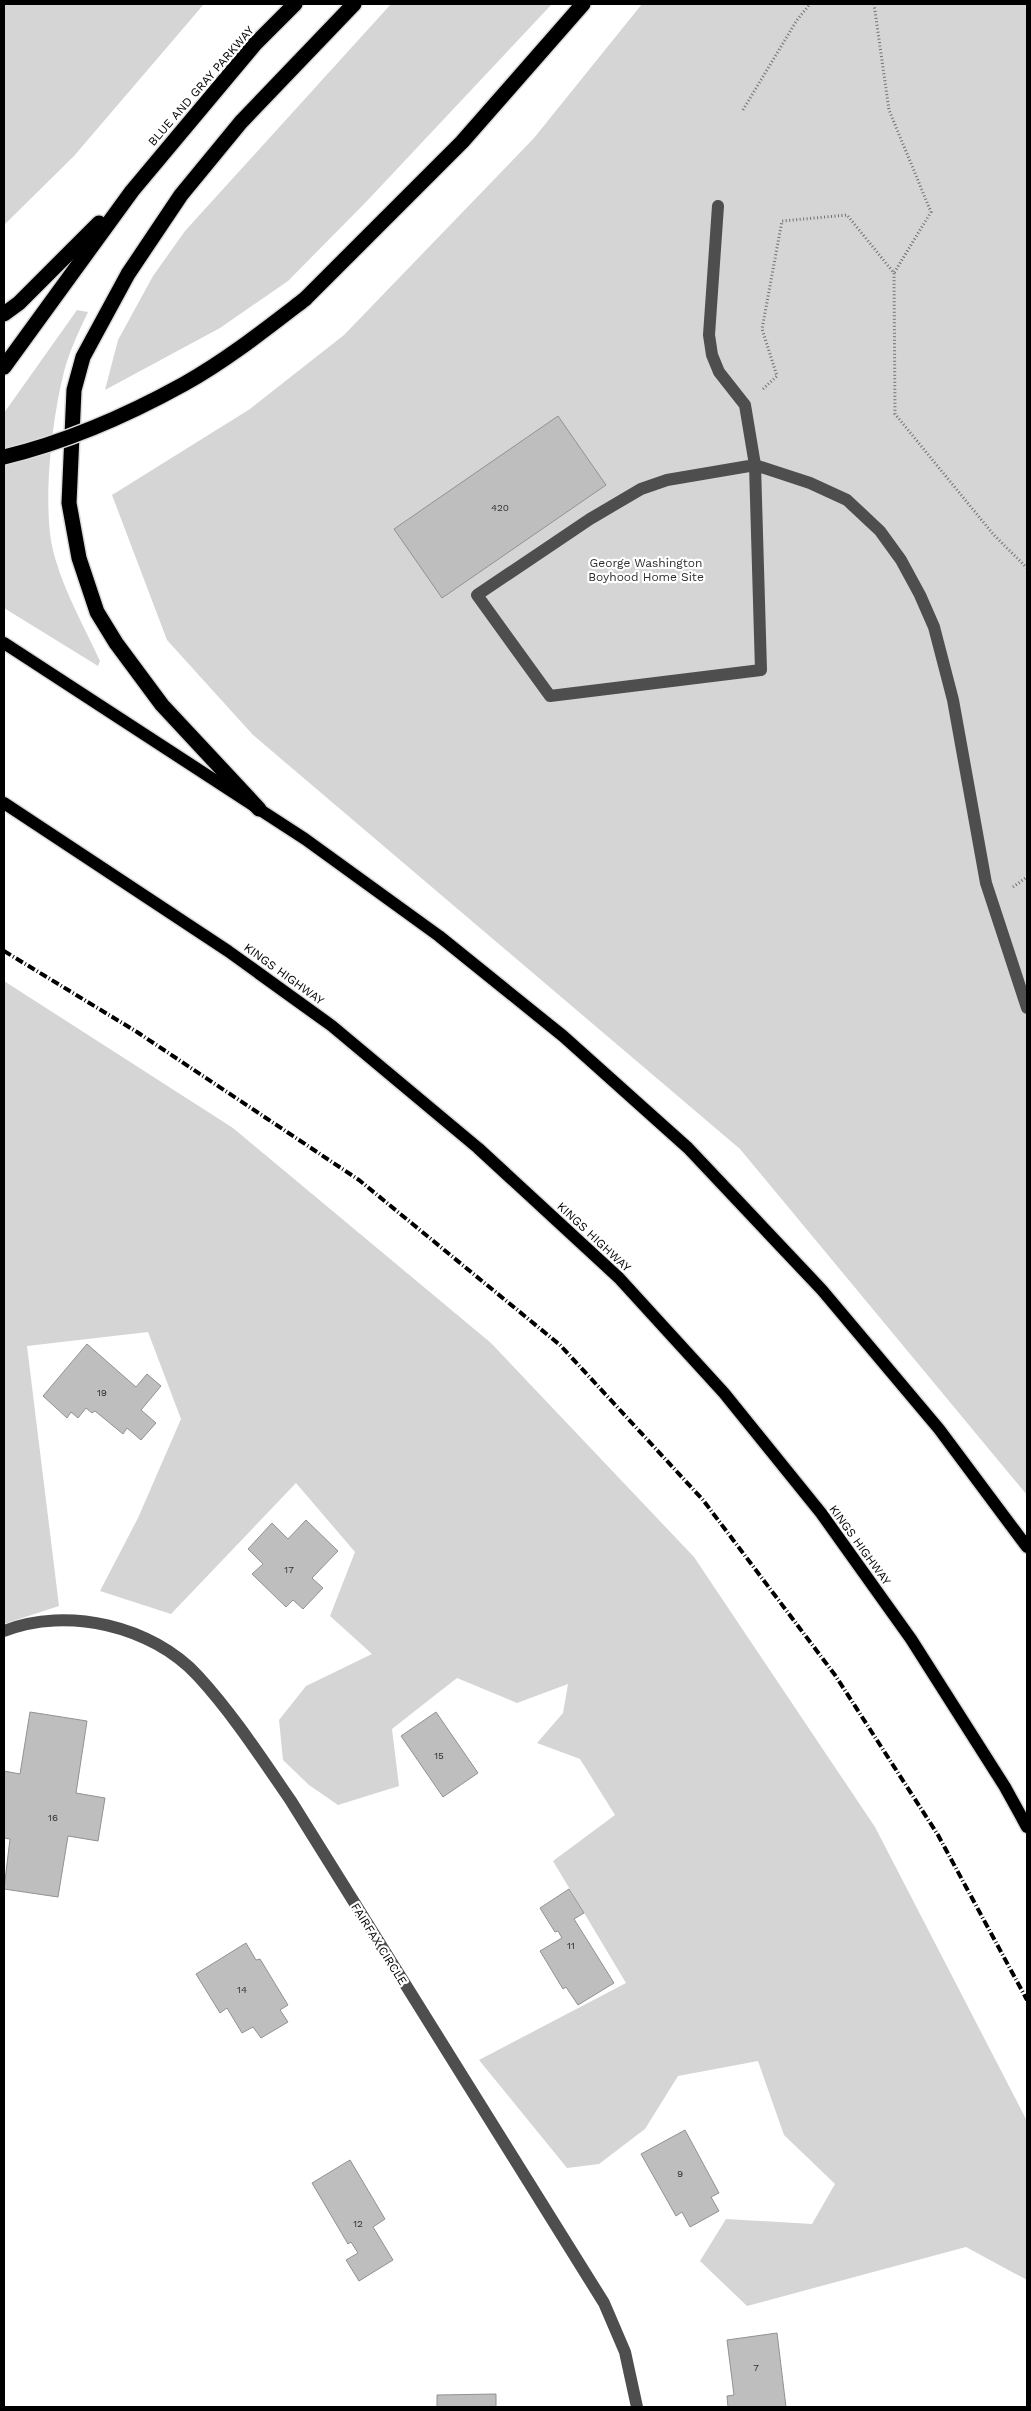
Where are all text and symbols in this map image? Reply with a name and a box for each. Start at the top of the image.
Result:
street label: BLUE AND GRAY PARKWAY [145,23,257,149]
house number: 420 [491,502,509,513]
park label: George Washington Boyhood Home Site [588,556,704,584]
street label: KINGS HIGHWAY [241,940,327,1008]
street label: KINGS HIGHWAY [554,1199,634,1275]
house number: 19 [97,1387,107,1398]
street label: KINGS HIGHWAY [826,1502,894,1588]
house number: 17 [284,1564,294,1575]
house number: 15 [434,1750,444,1761]
house number: 16 [48,1812,58,1823]
street label: FAIRFAX CIRCLE [348,1900,410,1988]
house number: 11 [567,1940,575,1951]
house number: 14 [237,1984,247,1995]
house number: 9 [677,2168,683,2179]
house number: 12 [353,2218,363,2229]
house number: 7 [753,2362,759,2373]

